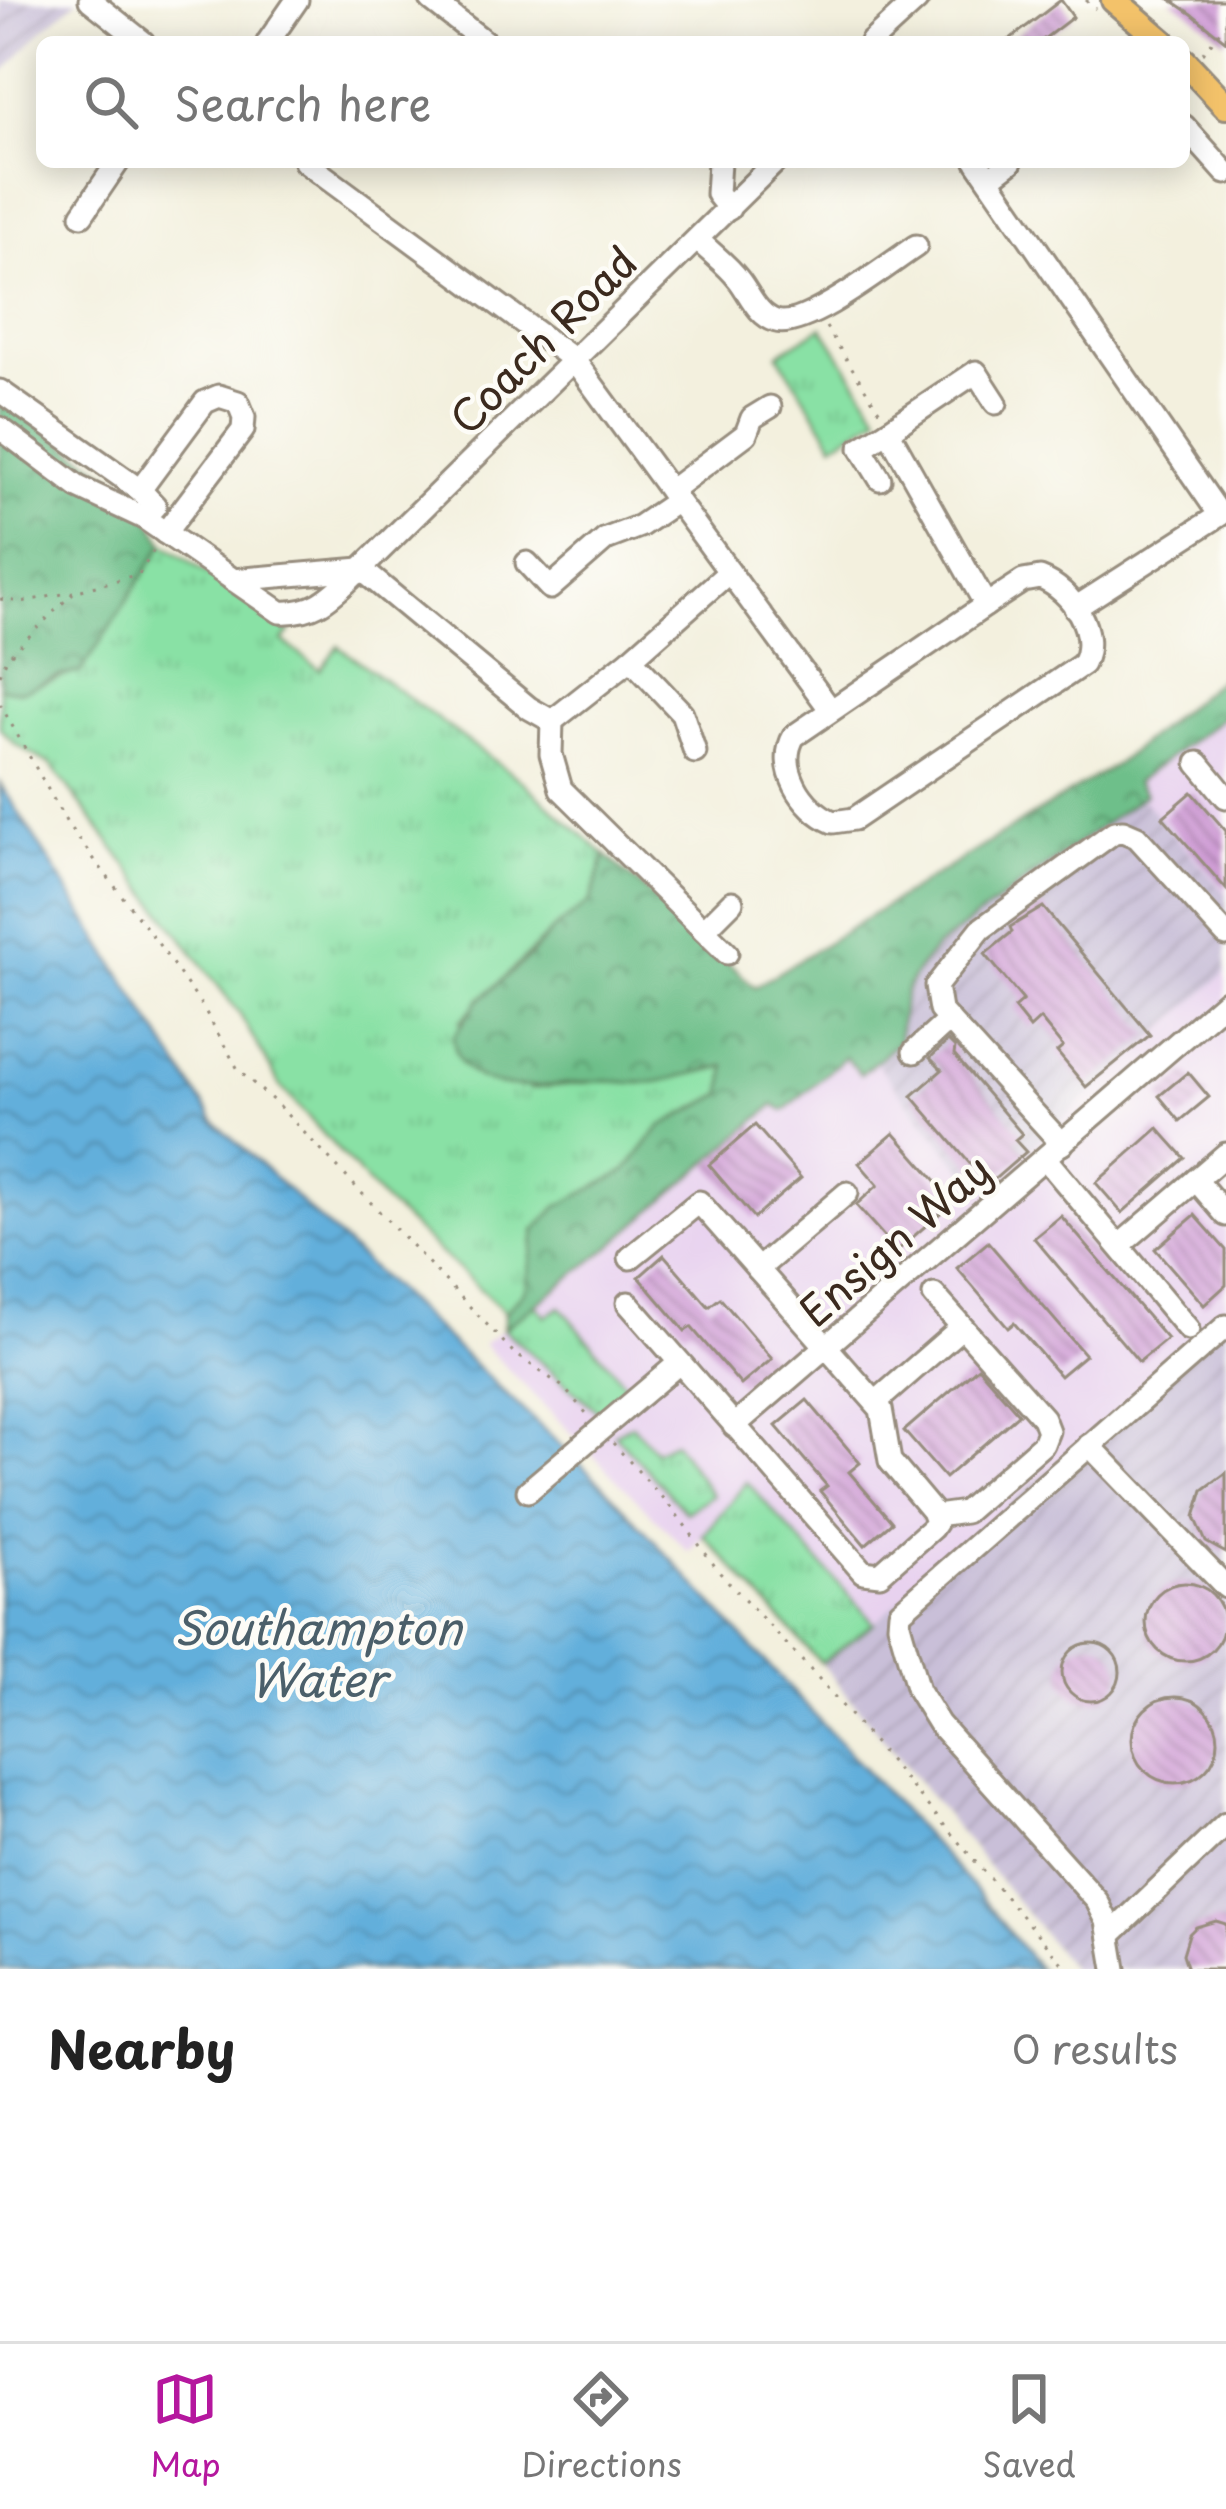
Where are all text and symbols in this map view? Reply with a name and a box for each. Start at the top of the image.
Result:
search box [36,36,1190,168]
text: Search here [174,68,431,136]
icon: search [78,69,144,135]
street label: Coach Road [434,231,650,447]
street label: Ensign Way [784,1138,1004,1340]
water label: Southampton Water [174,1592,464,1712]
text: Nearby [48,2009,235,2086]
text: 0 results [1012,2018,1178,2077]
tab: Map [150,2366,221,2488]
tab: Directions [521,2366,682,2488]
tab: Saved [982,2366,1076,2488]

